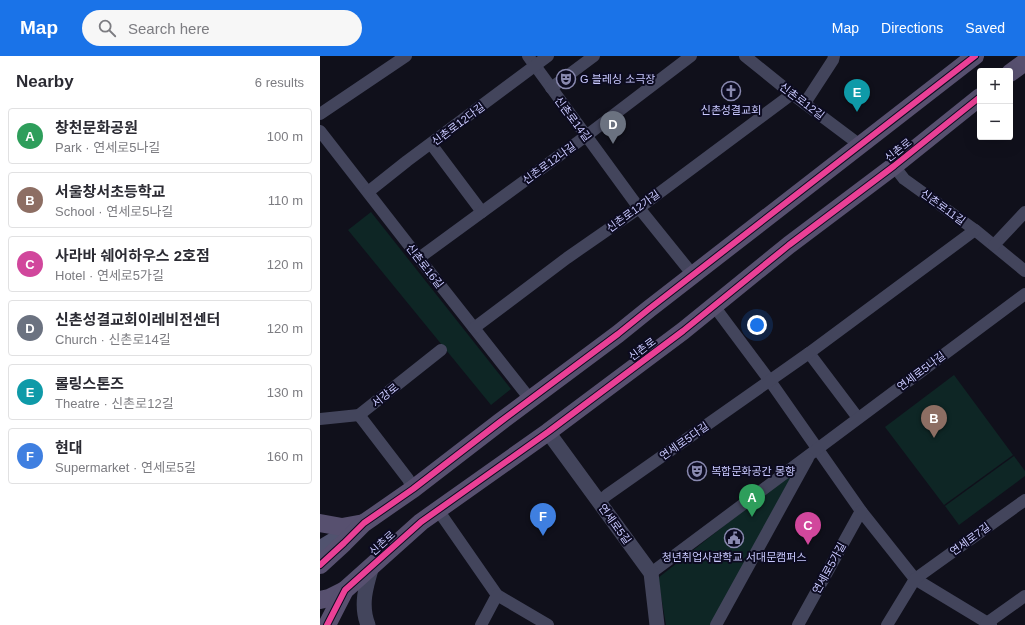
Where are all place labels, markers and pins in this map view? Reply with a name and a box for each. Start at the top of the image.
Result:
theatre icon: G 블레싱 소극장 [555,68,577,90]
place label: G 블레싱 소극장 [580,73,655,85]
pin: E [844,79,870,112]
church icon: 신촌성결교회 [720,80,742,102]
place label: 신촌성결교회 [701,104,761,116]
pin: D [600,111,626,144]
pin: B [921,405,947,438]
theatre icon: 복합문화공간 몽향 [686,460,708,482]
place label: 복합문화공간 몽향 [711,465,795,477]
pin: A [739,484,765,517]
pin: F [530,503,556,536]
pin: C [795,512,821,545]
public building icon: 청년취업사관학교 서대문캠퍼스 [723,527,745,549]
place label: 청년취업사관학교 서대문캠퍼스 [662,551,806,563]

